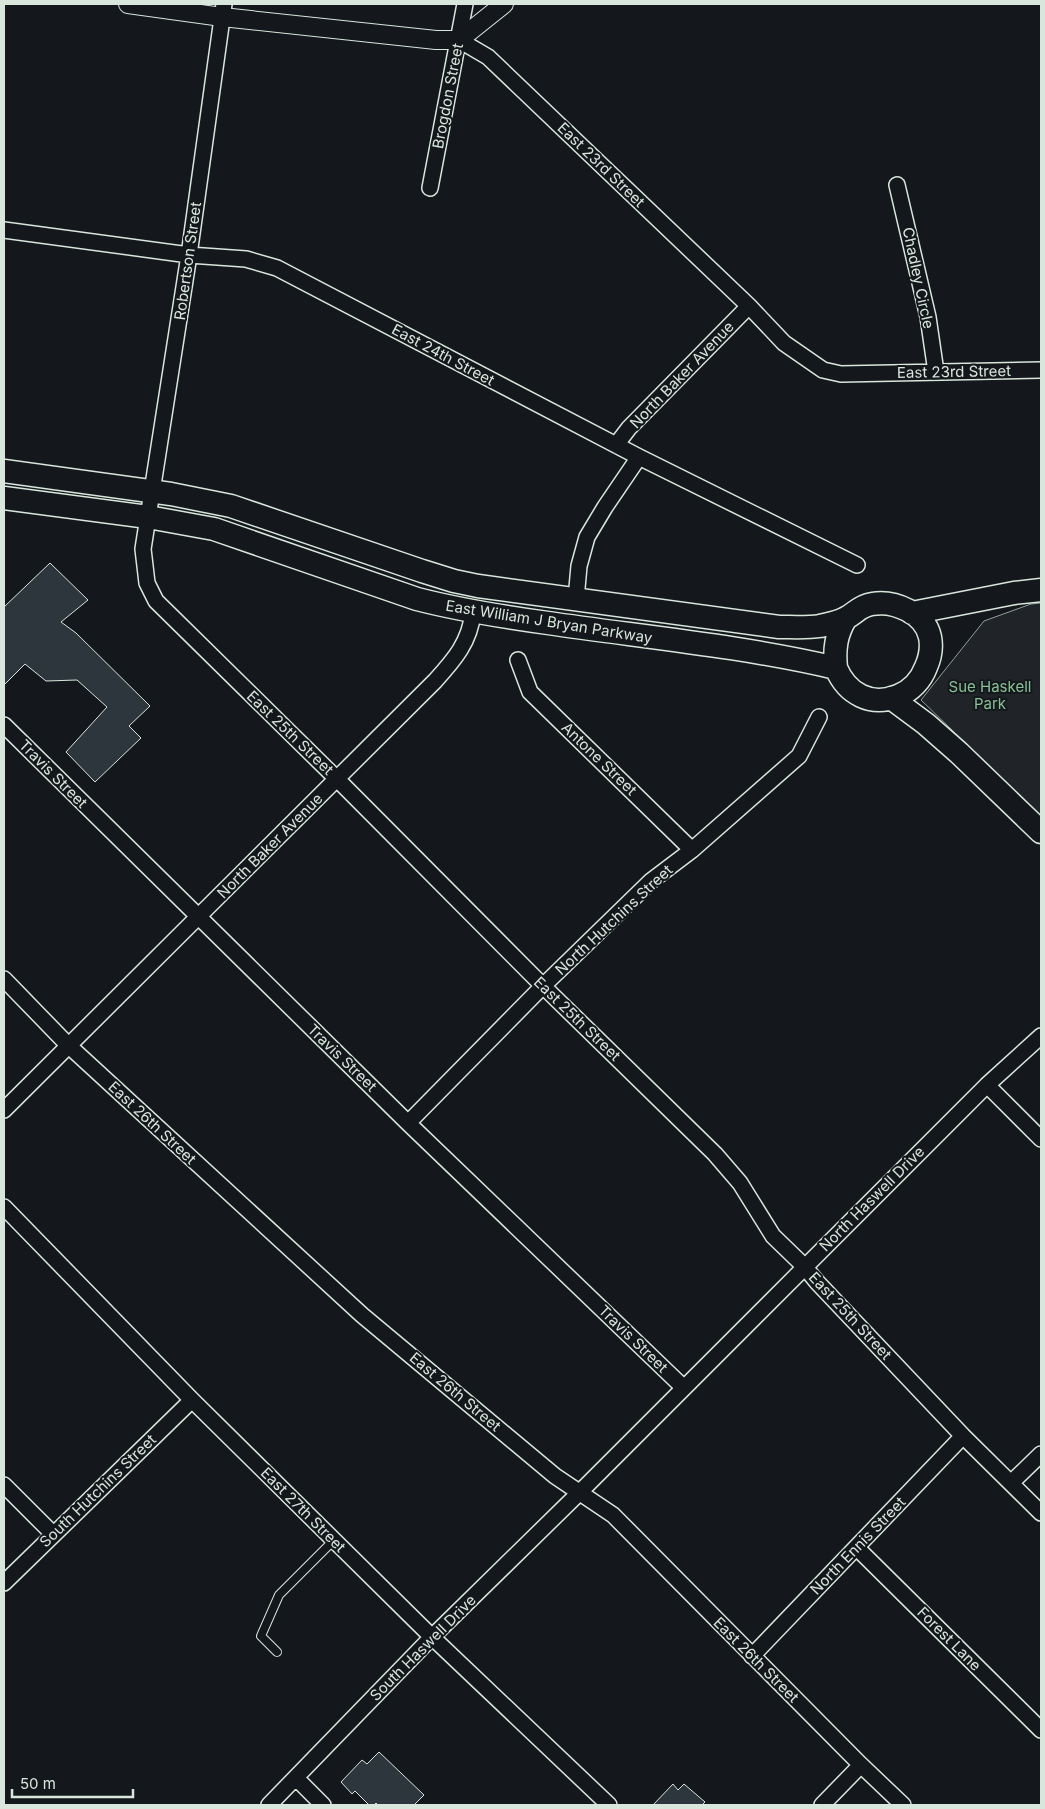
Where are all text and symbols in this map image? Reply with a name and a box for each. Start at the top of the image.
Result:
street label: Brogdon Street [428,41,467,150]
street label: East 23rd Street [554,118,649,211]
street label: Robertson Street [170,200,205,321]
street label: Chadley Circle [898,225,939,330]
street label: North Baker Avenue [626,317,738,432]
street label: East 24th Street [389,320,498,390]
street label: East 23rd Street [897,361,1011,382]
street label: East William J Bryan Parkway [444,596,654,647]
park label: Sue Haskell Park [949,677,1031,713]
street label: East 25th Street [243,687,338,779]
street label: Antone Street [558,718,641,799]
street label: Travis Street [15,735,92,812]
street label: North Baker Avenue [213,789,326,902]
street label: North Hutchins Street [551,860,676,979]
street label: East 25th Street [530,973,625,1065]
street label: Travis Street [304,1020,381,1096]
street label: East 26th Street [104,1077,200,1168]
street label: North Haswell Drive [815,1142,928,1255]
street label: East 25th Street [805,1268,896,1364]
street label: Travis Street [595,1301,672,1377]
street label: East 26th Street [406,1348,505,1435]
street label: South Hutchins Street [35,1430,160,1551]
street label: East 27th Street [257,1463,350,1556]
street label: North Ennis Street [806,1493,909,1599]
street label: South Haswell Drive [366,1591,480,1705]
street label: Forest Lane [913,1603,985,1675]
street label: East 26th Street [710,1613,803,1706]
scale bar [12,1766,134,1798]
text: 50 m [20,1774,56,1793]

